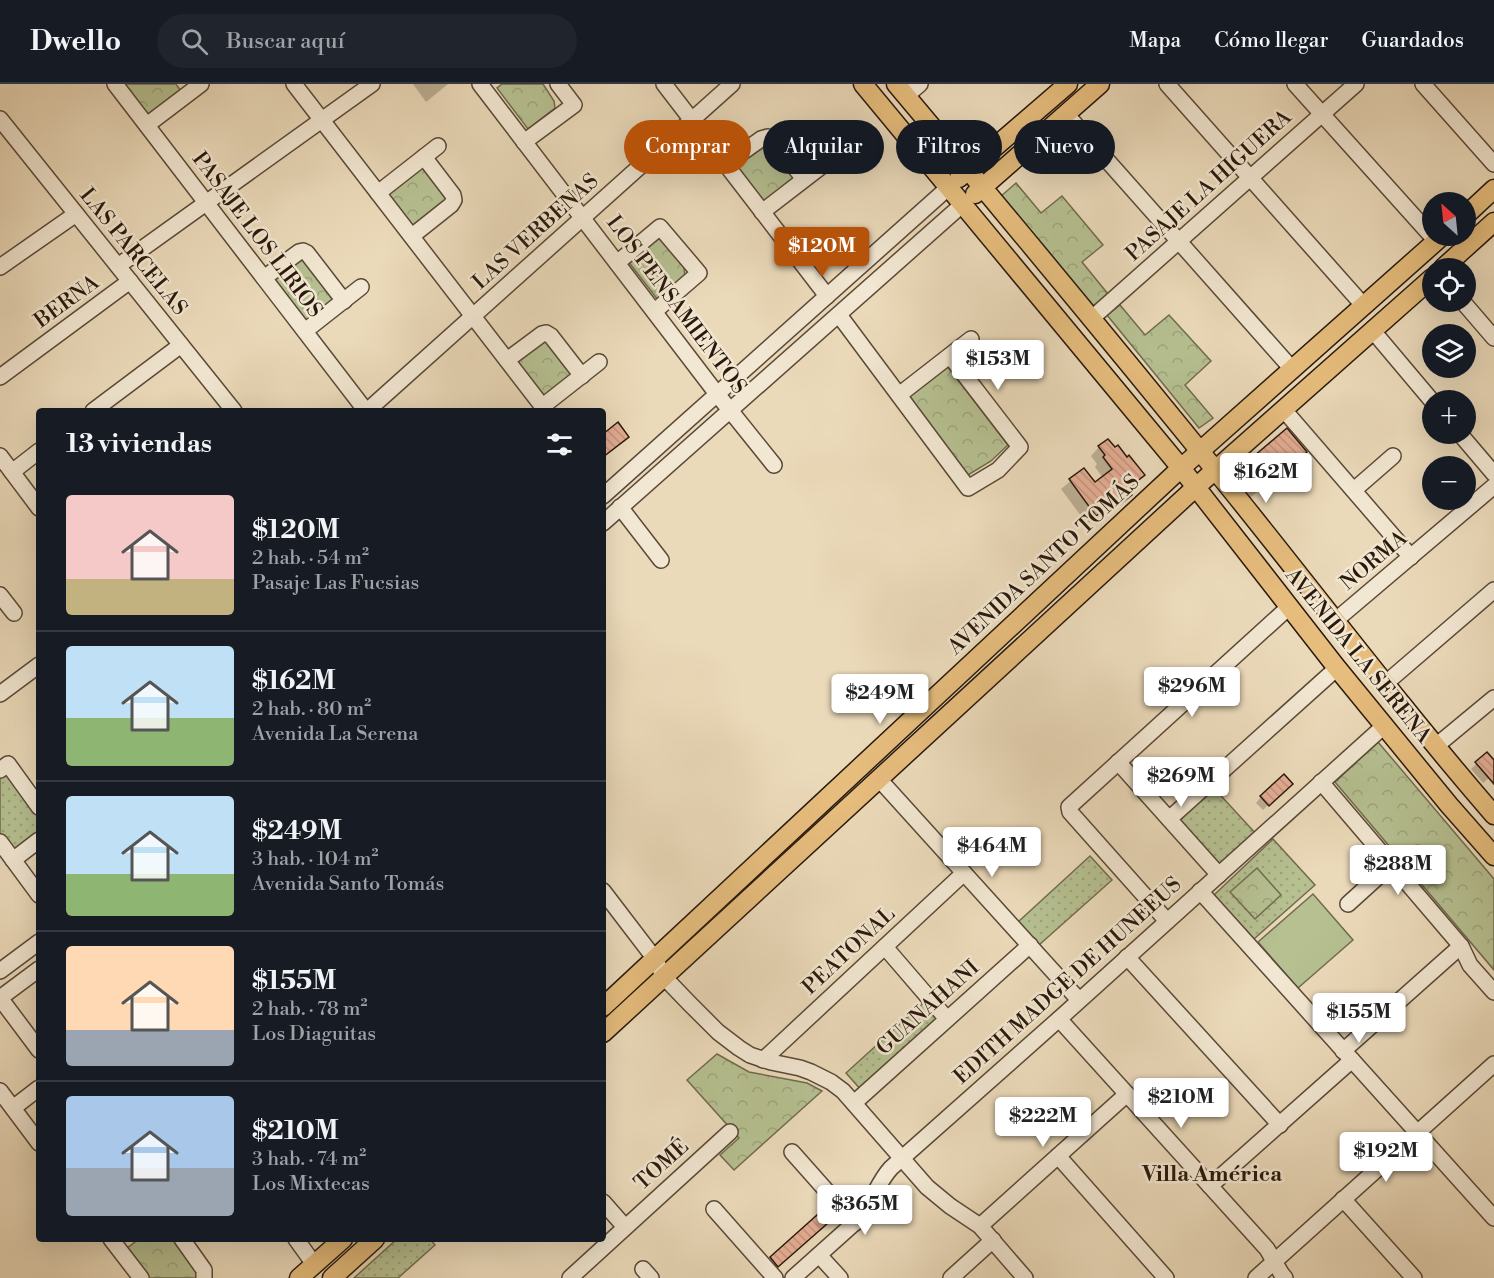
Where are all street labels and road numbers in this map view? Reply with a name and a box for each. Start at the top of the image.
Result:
street label: PASAJE LA HIGUERA [1121,104,1298,267]
street label: PASAJE LOS LIRIOS [186,147,328,323]
street label: LAS VERBENAS [468,169,604,295]
street label: LAS PARCELAS [74,183,192,321]
street label: LOS PENSAMIENTOS [600,210,752,400]
street label: BERNA [29,269,105,335]
street label: AVENIDA SANTO TOMÁS [941,468,1145,661]
street label: NORMA [1335,525,1413,596]
street label: AVENIDA LA SERENA [1279,562,1437,749]
street label: EDITH MADGE DE HUNEEUS [949,872,1187,1090]
street label: PEATONAL [797,901,901,1001]
street label: GUANAHANI [871,955,985,1061]
street label: TOMÉ [628,1132,695,1196]

